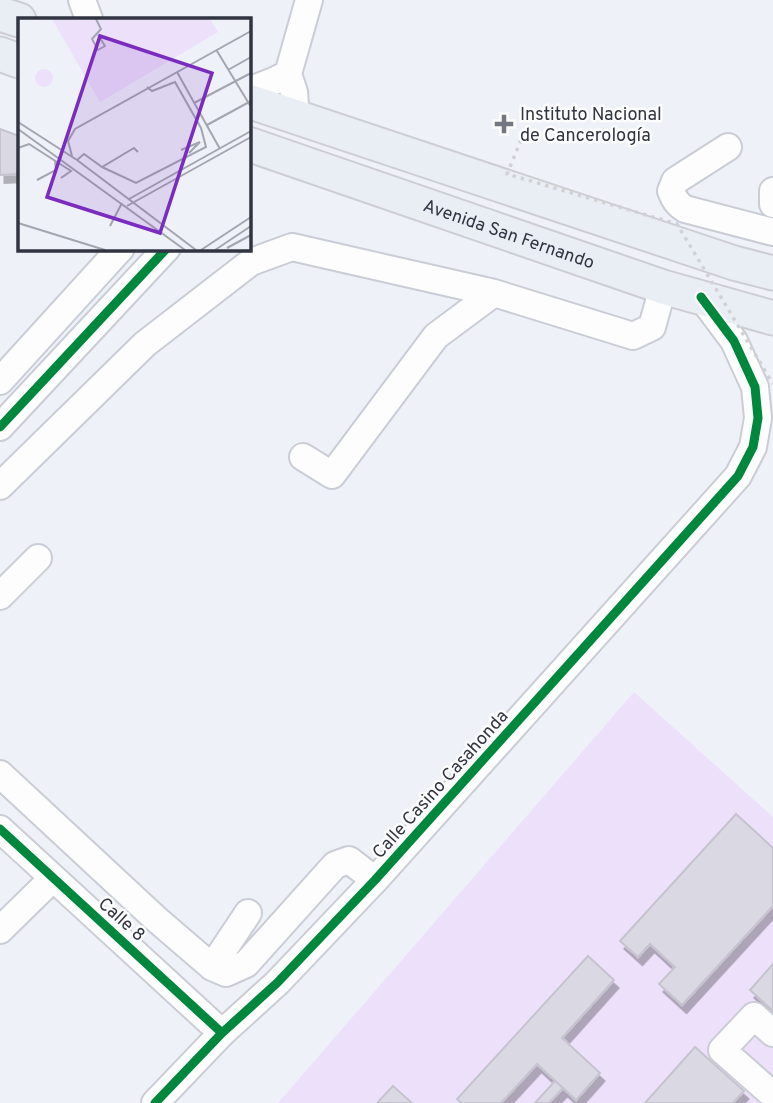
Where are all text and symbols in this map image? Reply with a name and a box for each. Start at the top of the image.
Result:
inset map [18,18,250,250]
place label: Instituto Nacional de Cancerología [520,104,662,148]
marker: Instituto Nacional de Cancerología [494,114,514,134]
street label: Avenida San Fernando [420,195,597,275]
street label: Calle Casino Casahonda [368,706,514,864]
street label: Calle 8 [93,893,149,947]

